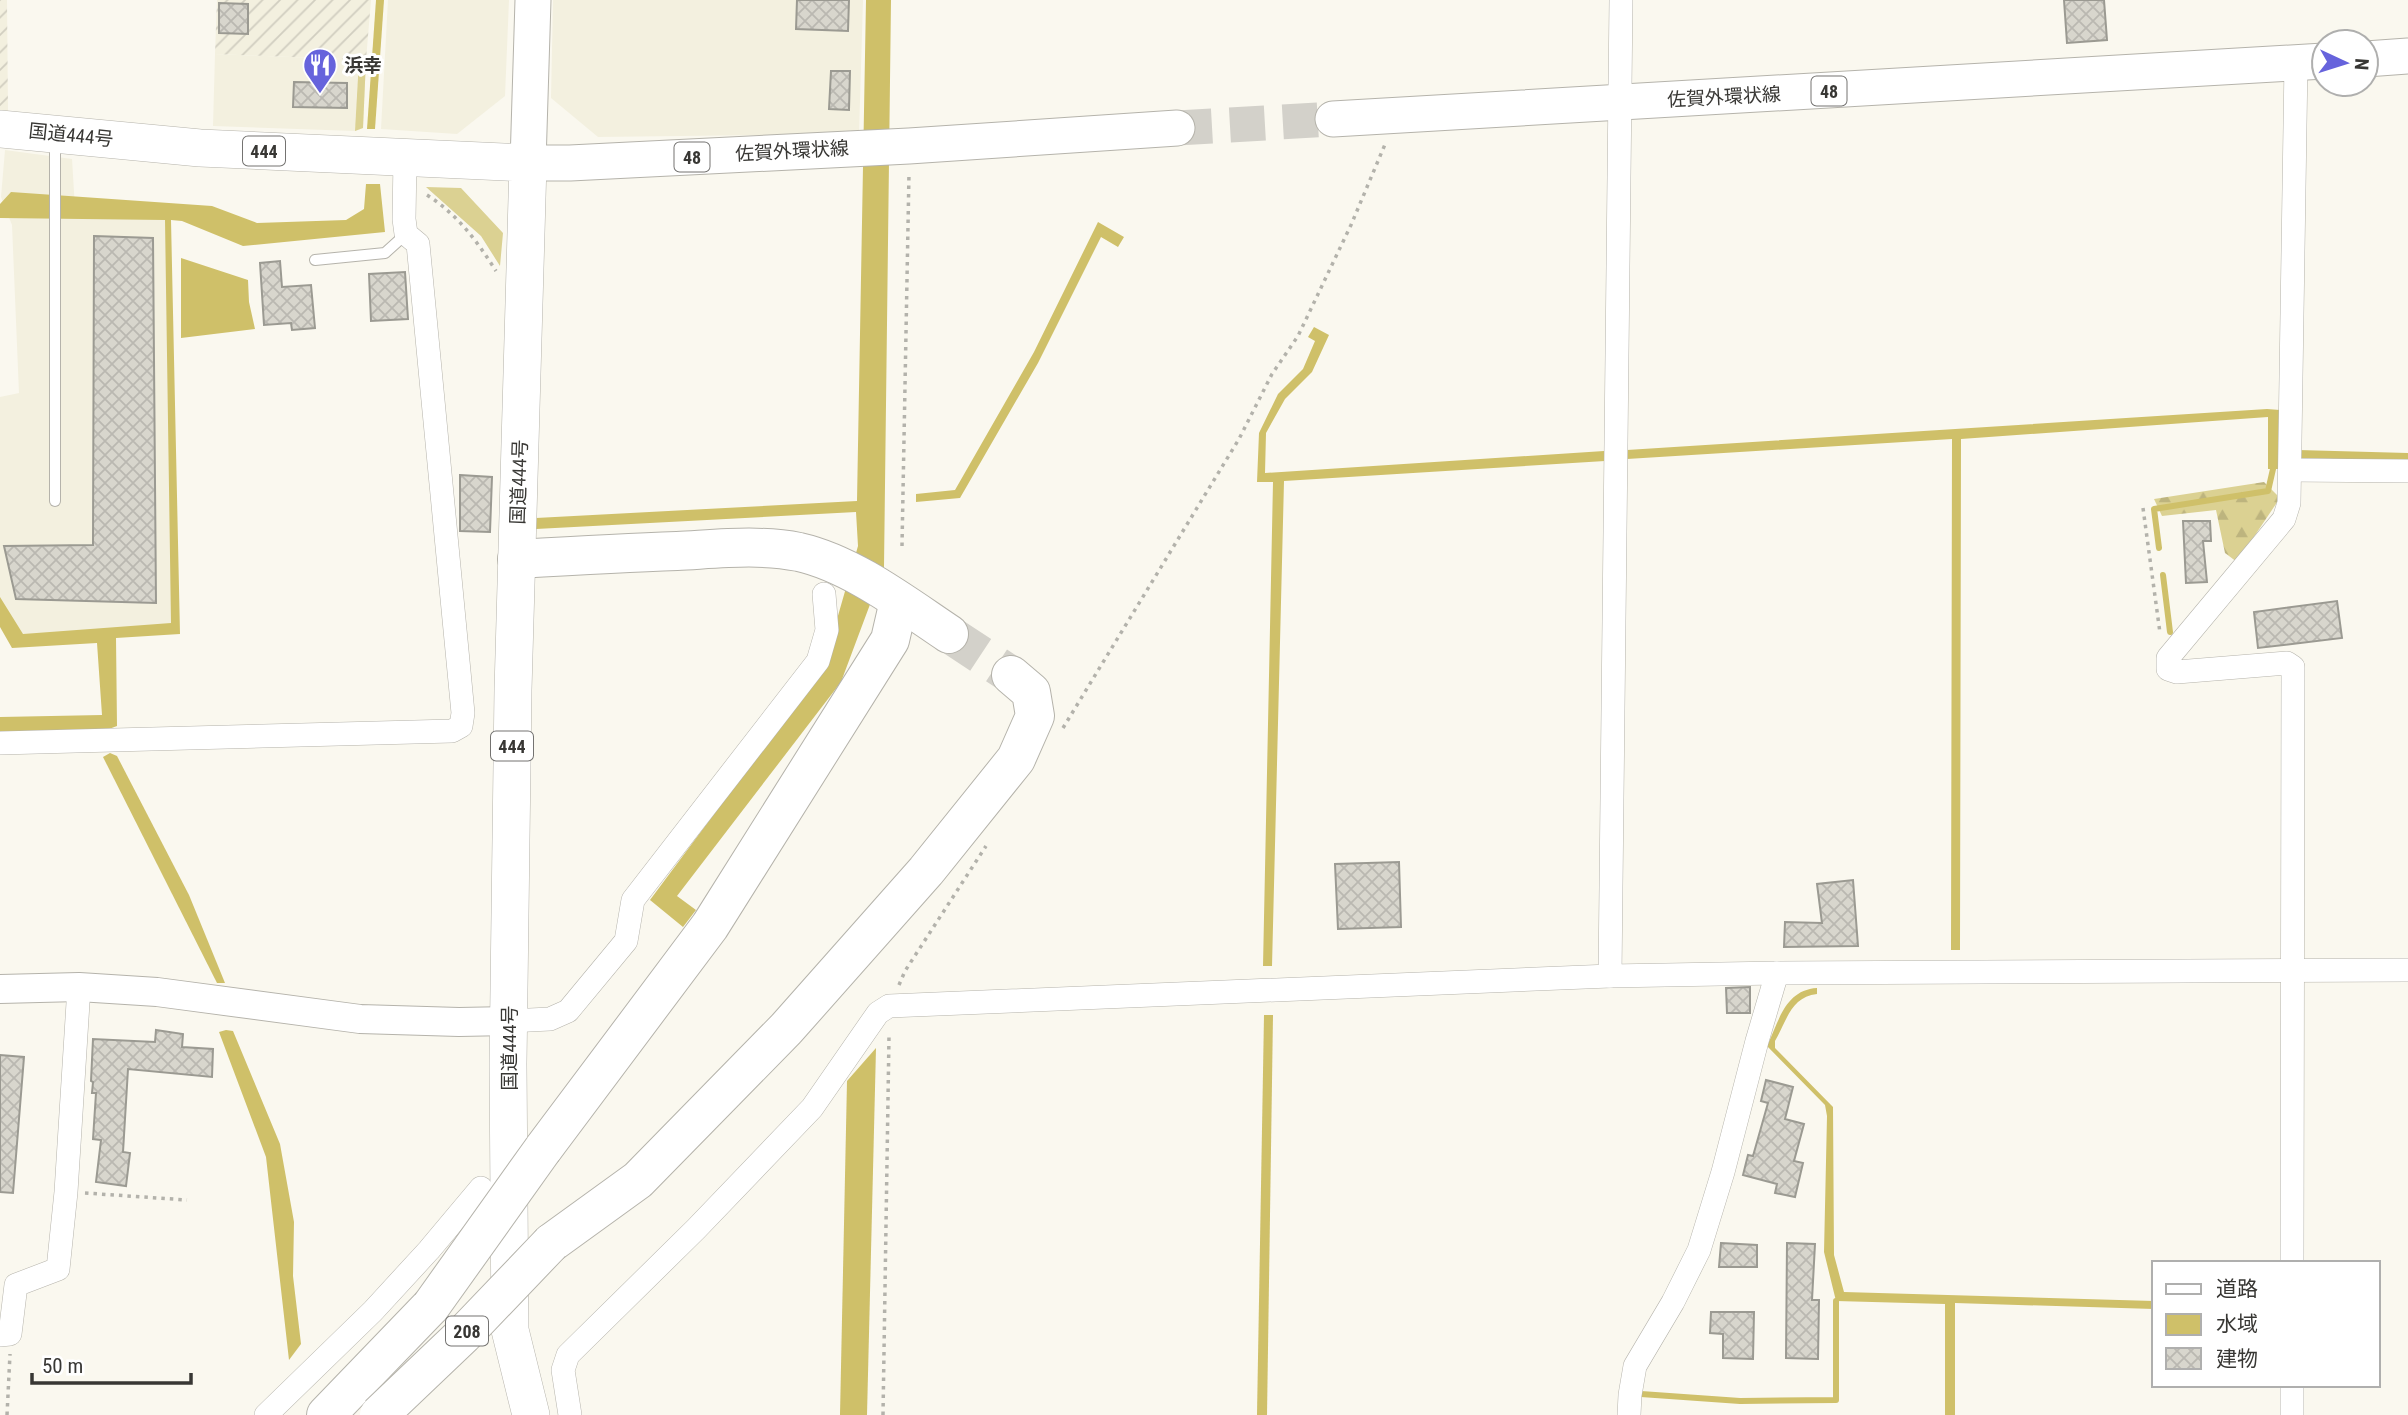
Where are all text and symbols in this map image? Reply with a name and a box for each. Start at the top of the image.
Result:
north arrow [2310,28,2380,98]
restaurant icon: 浜幸 [301,46,339,95]
place label: 浜幸 [344,54,382,77]
text: N [2350,58,2373,71]
road number: 48 [1812,76,1846,106]
street label: 佐賀外環状線 [1666,83,1782,111]
street label: 国道444号 [27,119,115,151]
road number: 444 [243,136,285,166]
street label: 佐賀外環状線 [734,137,850,165]
road number: 48 [674,142,710,172]
street label: 国道444号 [506,439,532,525]
road number: 444 [491,732,533,760]
street label: 国道444号 [498,1005,521,1091]
legend [2152,1261,2380,1387]
text: 道路 [2216,1277,2258,1301]
text: 水域 [2216,1312,2258,1336]
road number: 208 [446,1316,488,1346]
scale bar [32,1342,191,1386]
text: 建物 [2216,1347,2258,1371]
text: 50 m [42,1354,83,1378]

